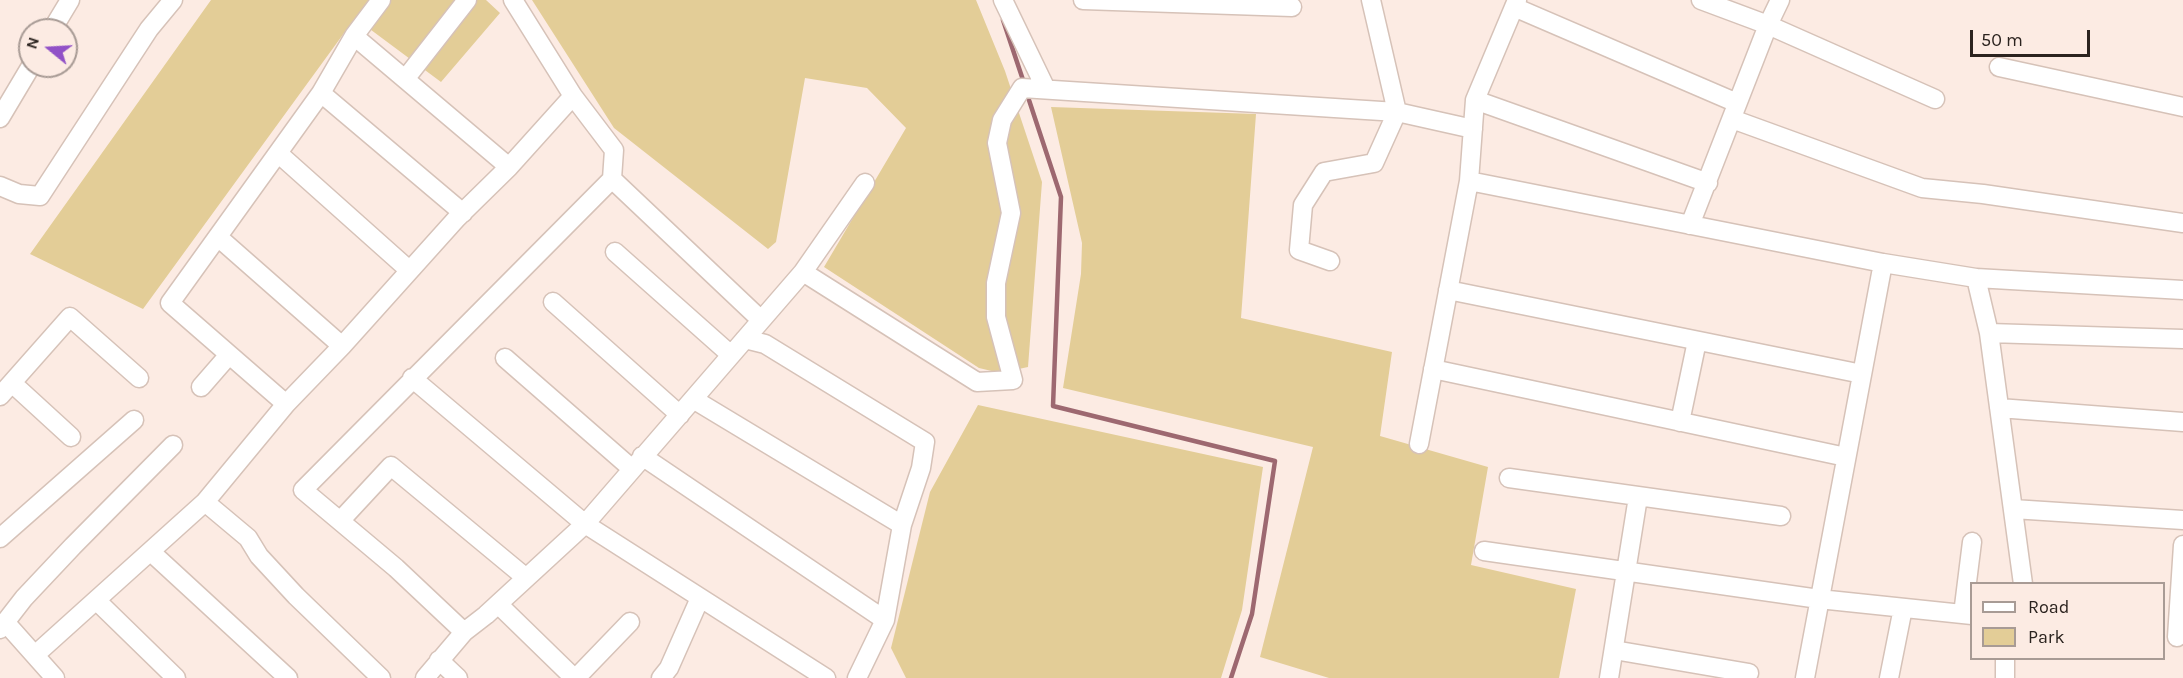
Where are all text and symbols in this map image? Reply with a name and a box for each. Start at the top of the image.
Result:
north arrow [18,18,78,78]
scale bar [1973,18,2093,56]
text: 50 m [1981,29,2023,51]
text: N [21,35,43,51]
legend [1970,582,2165,660]
text: Road [2028,596,2069,618]
text: Park [2028,626,2065,648]

